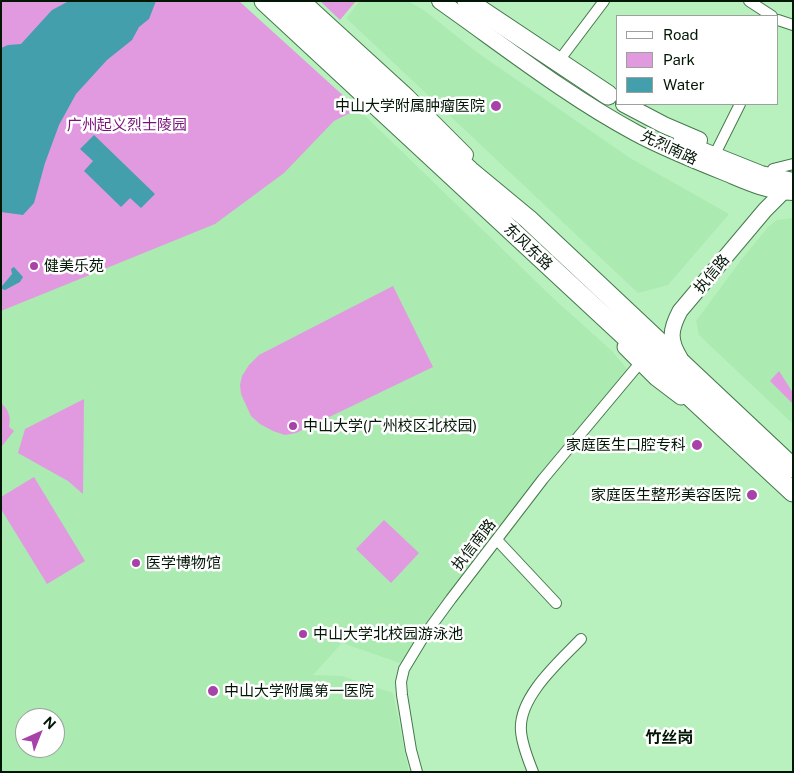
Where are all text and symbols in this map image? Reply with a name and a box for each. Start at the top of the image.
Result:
legend [616,15,779,105]
text: Road [663,26,699,43]
text: Park [663,51,695,68]
text: Water [663,76,705,93]
place label: 中山大学附属肿瘤医院 [335,97,485,115]
marker: 中山大学附属肿瘤医院 [489,99,503,113]
park label: 广州起义烈士陵园 [67,116,187,134]
street label: 先烈南路 [638,127,700,169]
street label: 东风东路 [500,220,556,274]
street label: 执信路 [691,251,733,297]
place label: 健美乐苑 [44,257,104,275]
marker: 健美乐苑 [28,260,40,272]
place label: 中山大学(广州校区北校园) [303,417,477,435]
marker: 中山大学(广州校区北校园) [287,420,299,432]
place label: 家庭医生口腔专科 [566,436,686,454]
marker: 家庭医生口腔专科 [690,438,704,452]
place label: 家庭医生整形美容医院 [591,486,741,504]
marker: 家庭医生整形美容医院 [745,488,759,502]
street label: 执信南路 [448,516,500,574]
place label: 医学博物馆 [146,554,221,572]
marker: 医学博物馆 [130,557,142,569]
place label: 中山大学北校园游泳池 [313,625,463,643]
marker: 中山大学北校园游泳池 [297,628,309,640]
place label: 中山大学附属第一医院 [224,682,374,700]
marker: 中山大学附属第一医院 [206,684,220,698]
north arrow [15,708,65,758]
text: N [40,713,59,732]
district label: 竹丝岗 [645,728,693,748]

